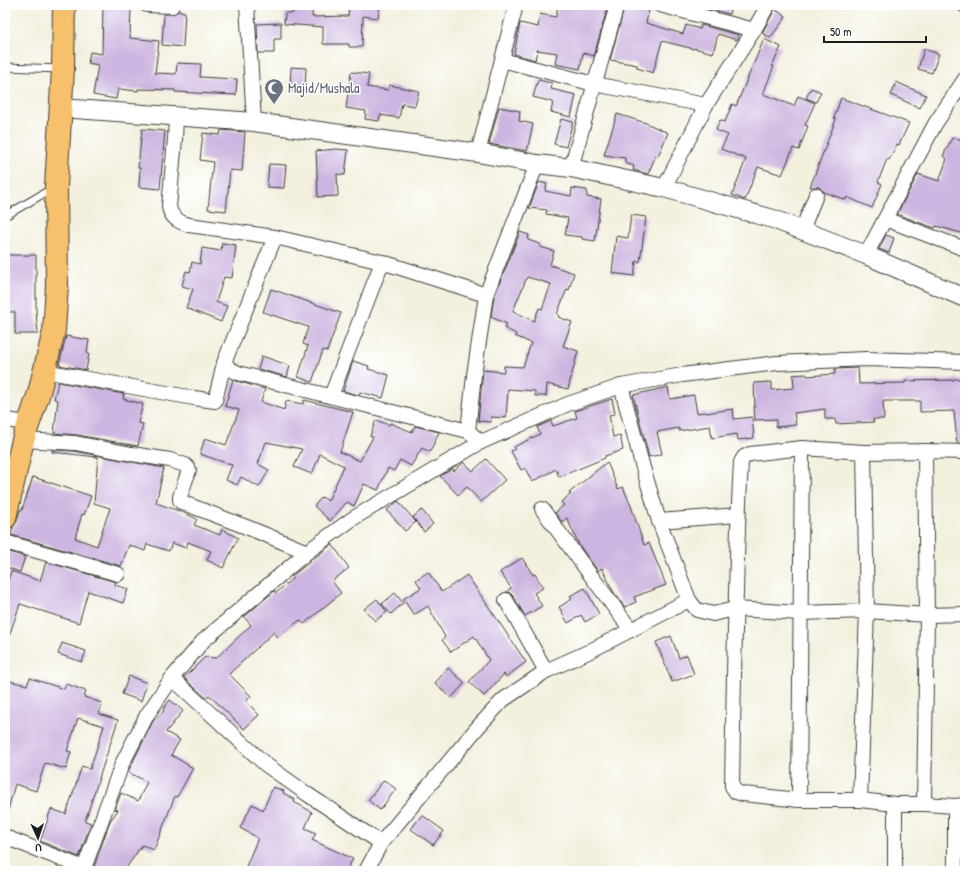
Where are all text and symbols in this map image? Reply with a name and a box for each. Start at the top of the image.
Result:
scale bar [824,18,926,44]
text: 50 m [830,23,851,40]
mosque icon: Majid/Mushala [263,77,285,105]
place label: Majid/Mushala [288,78,360,98]
north arrow [18,818,58,858]
text: U [35,841,42,855]

